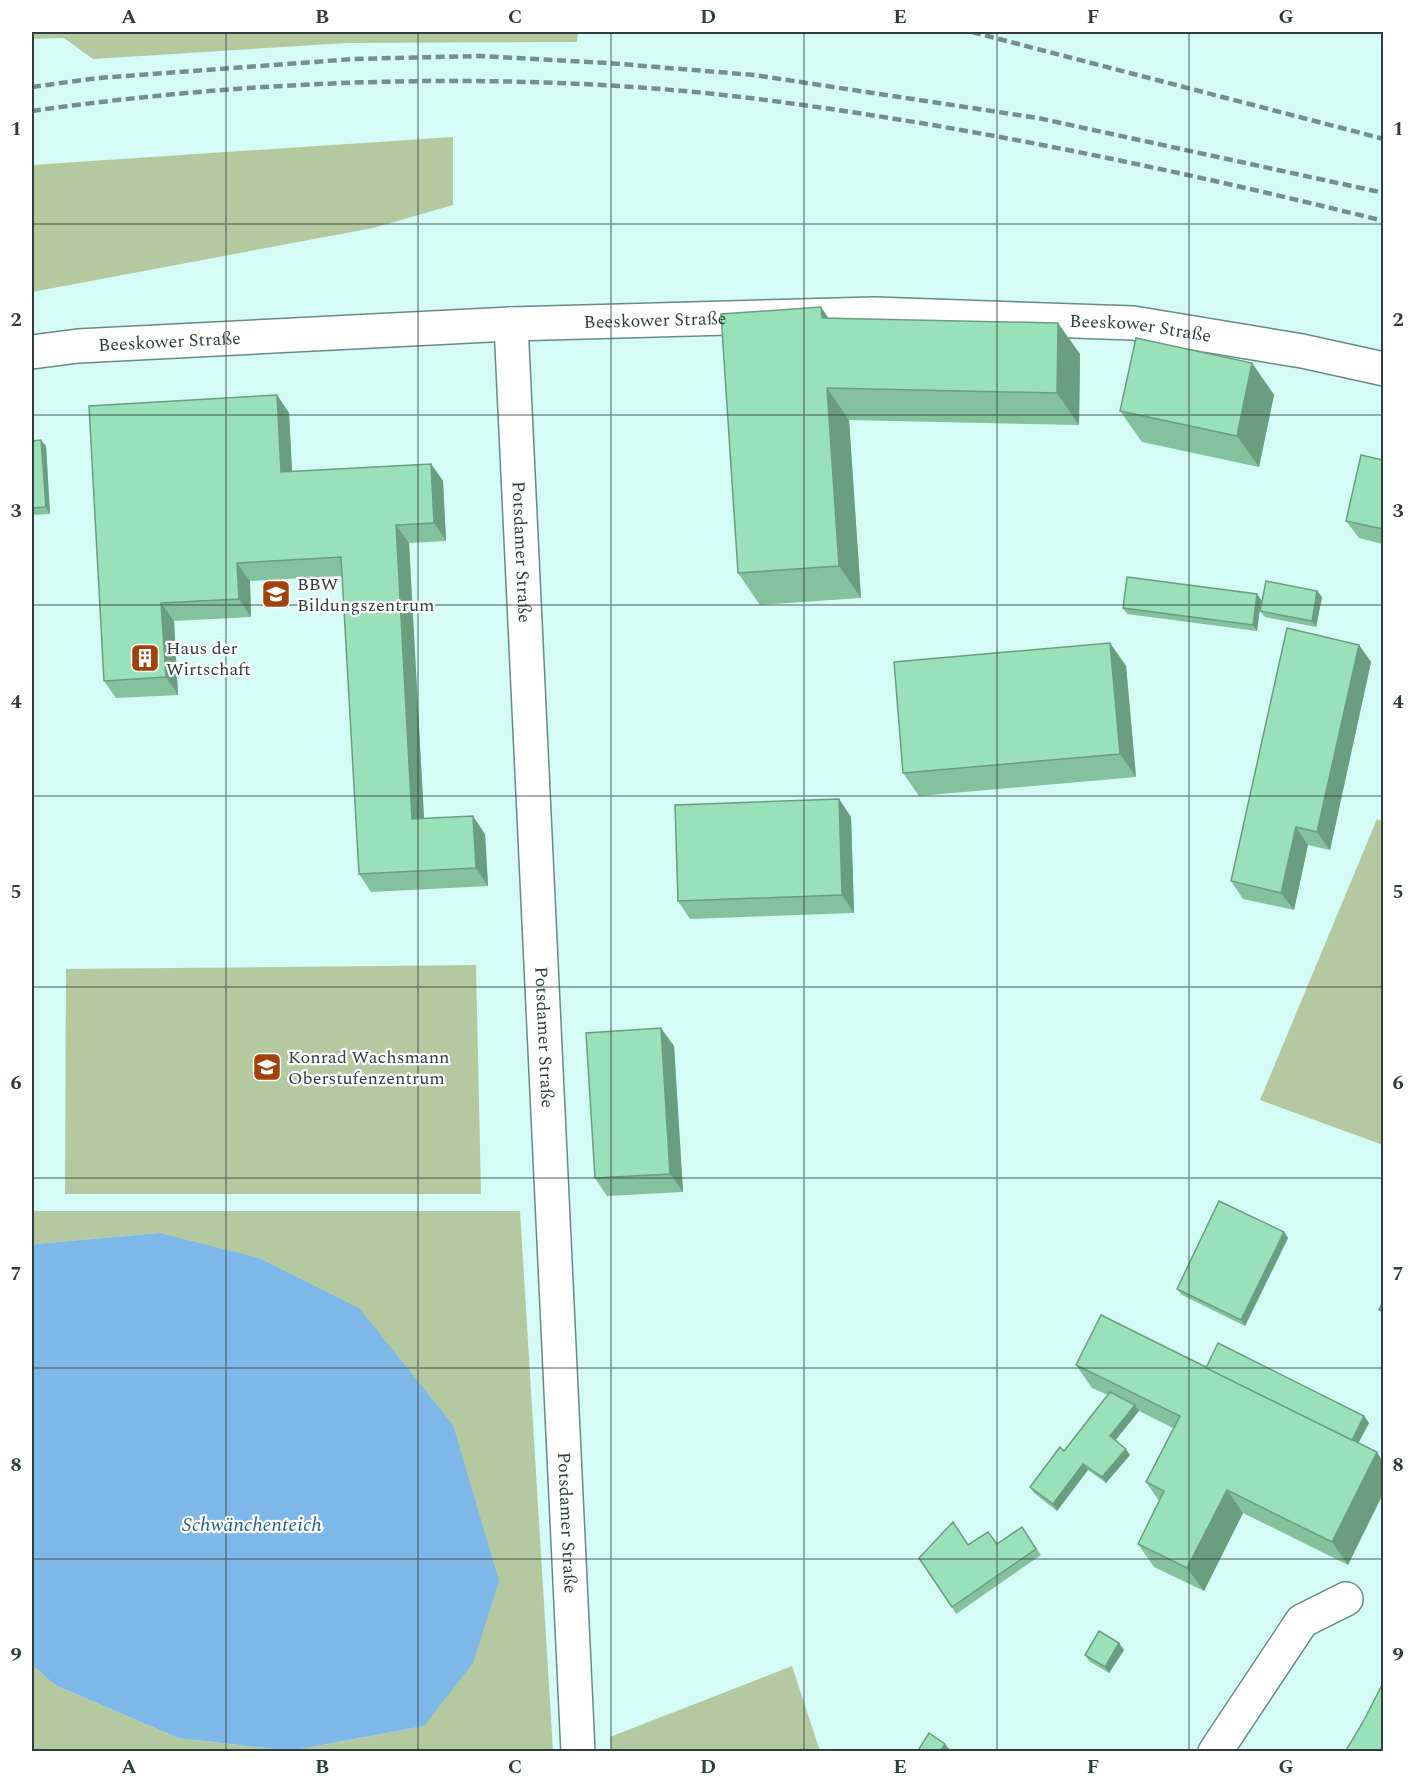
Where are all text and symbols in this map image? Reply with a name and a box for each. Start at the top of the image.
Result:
text: A [121,2,137,32]
text: B [315,2,329,32]
text: C [508,2,522,32]
text: D [700,2,716,32]
text: E [893,2,907,32]
text: F [1087,2,1099,32]
text: G [1278,2,1294,32]
text: 1 [10,114,22,144]
text: 1 [1392,114,1404,144]
text: 2 [10,305,22,335]
street label: Beeskower Straße [583,305,727,335]
text: 2 [1392,305,1404,335]
street label: Beeskower Straße [1069,307,1213,349]
street label: Beeskower Straße [98,324,241,358]
street label: Potsdamer Straße [505,480,538,623]
text: 3 [10,496,22,526]
text: 3 [1392,496,1404,526]
place label: BBW Bildungszentrum [297,571,435,619]
school or university icon: BBW Bildungszentrum [260,578,292,610]
place label: Haus der Wirtschaft [166,635,251,683]
building icon: Haus der Wirtschaft [129,642,161,674]
text: 4 [10,687,22,717]
text: 4 [1392,687,1404,717]
text: 5 [10,877,22,907]
text: 5 [1392,877,1404,907]
street label: Potsdamer Straße [528,966,561,1109]
place label: Konrad Wachsmann Oberstufenzentrum [288,1044,450,1092]
school or university icon: Konrad Wachsmann Oberstufenzentrum [251,1051,283,1083]
text: 6 [10,1068,22,1098]
text: 6 [1392,1068,1404,1098]
text: 7 [10,1259,22,1289]
text: 7 [1392,1259,1404,1289]
text: 8 [10,1450,22,1480]
text: 8 [1392,1450,1404,1480]
street label: Potsdamer Straße [550,1451,584,1594]
water label: Schwänchenteich [182,1510,322,1540]
text: 9 [10,1640,22,1670]
text: 9 [1392,1640,1404,1670]
text: A [121,1752,137,1782]
text: B [315,1752,329,1782]
text: C [508,1752,522,1782]
text: D [700,1752,716,1782]
text: E [893,1752,907,1782]
text: F [1087,1752,1099,1782]
text: G [1278,1752,1294,1782]

